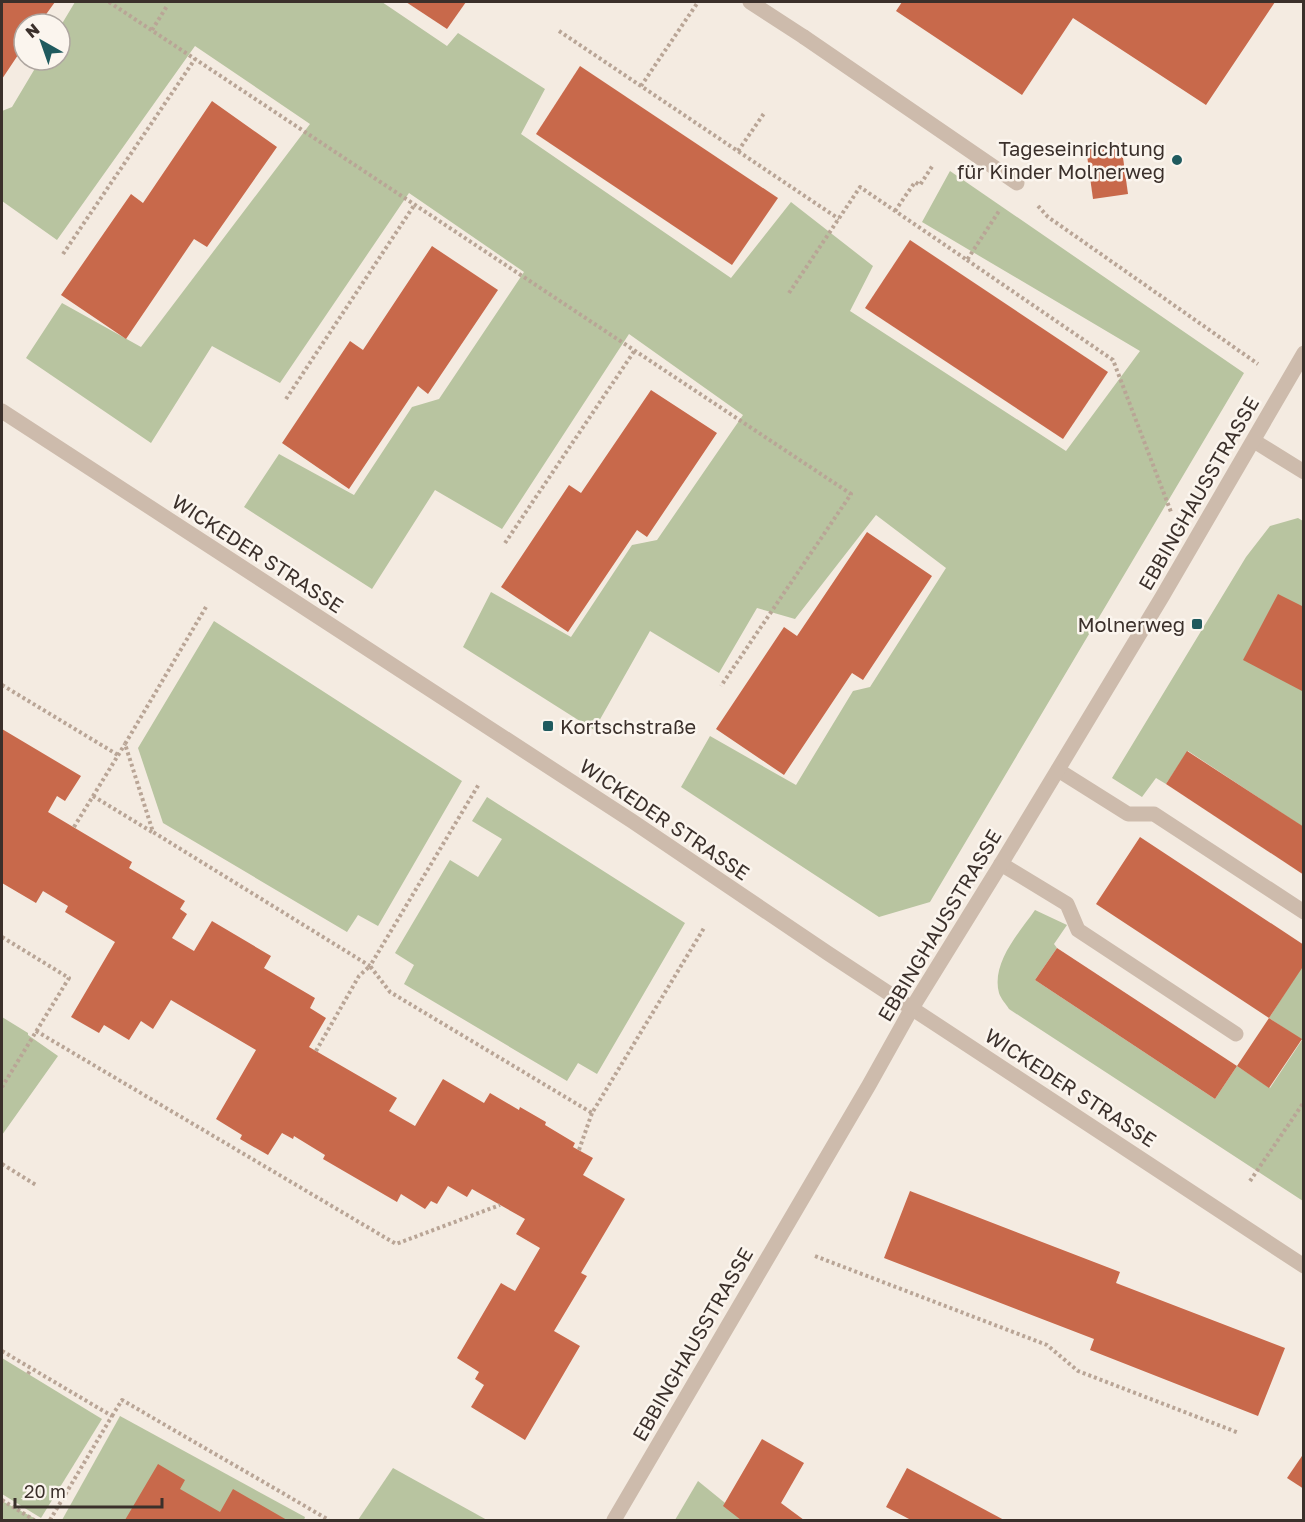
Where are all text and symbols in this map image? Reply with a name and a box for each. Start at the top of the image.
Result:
north arrow [12,12,72,72]
text: N [21,19,43,42]
place label: Tageseinrichtung für Kinder Molnerweg [957,136,1165,183]
marker: Tageseinrichtung für Kinder Molnerweg [1170,153,1184,167]
street label: EBBINGHAUSSTRASSE [1133,392,1263,594]
street label: WICKEDER STRASSE [168,489,348,617]
place label: Molnerweg [1077,612,1185,636]
marker: Molnerweg [1190,617,1204,631]
place label: Kortschstraße [560,714,696,738]
marker: Kortschstraße [541,719,555,733]
street label: WICKEDER STRASSE [576,753,754,885]
street label: EBBINGHAUSSTRASSE [872,825,1006,1025]
street label: WICKEDER STRASSE [981,1023,1161,1151]
street label: EBBINGHAUSSTRASSE [627,1243,757,1445]
scale bar [15,1471,162,1509]
text: 20 m [24,1480,66,1502]

